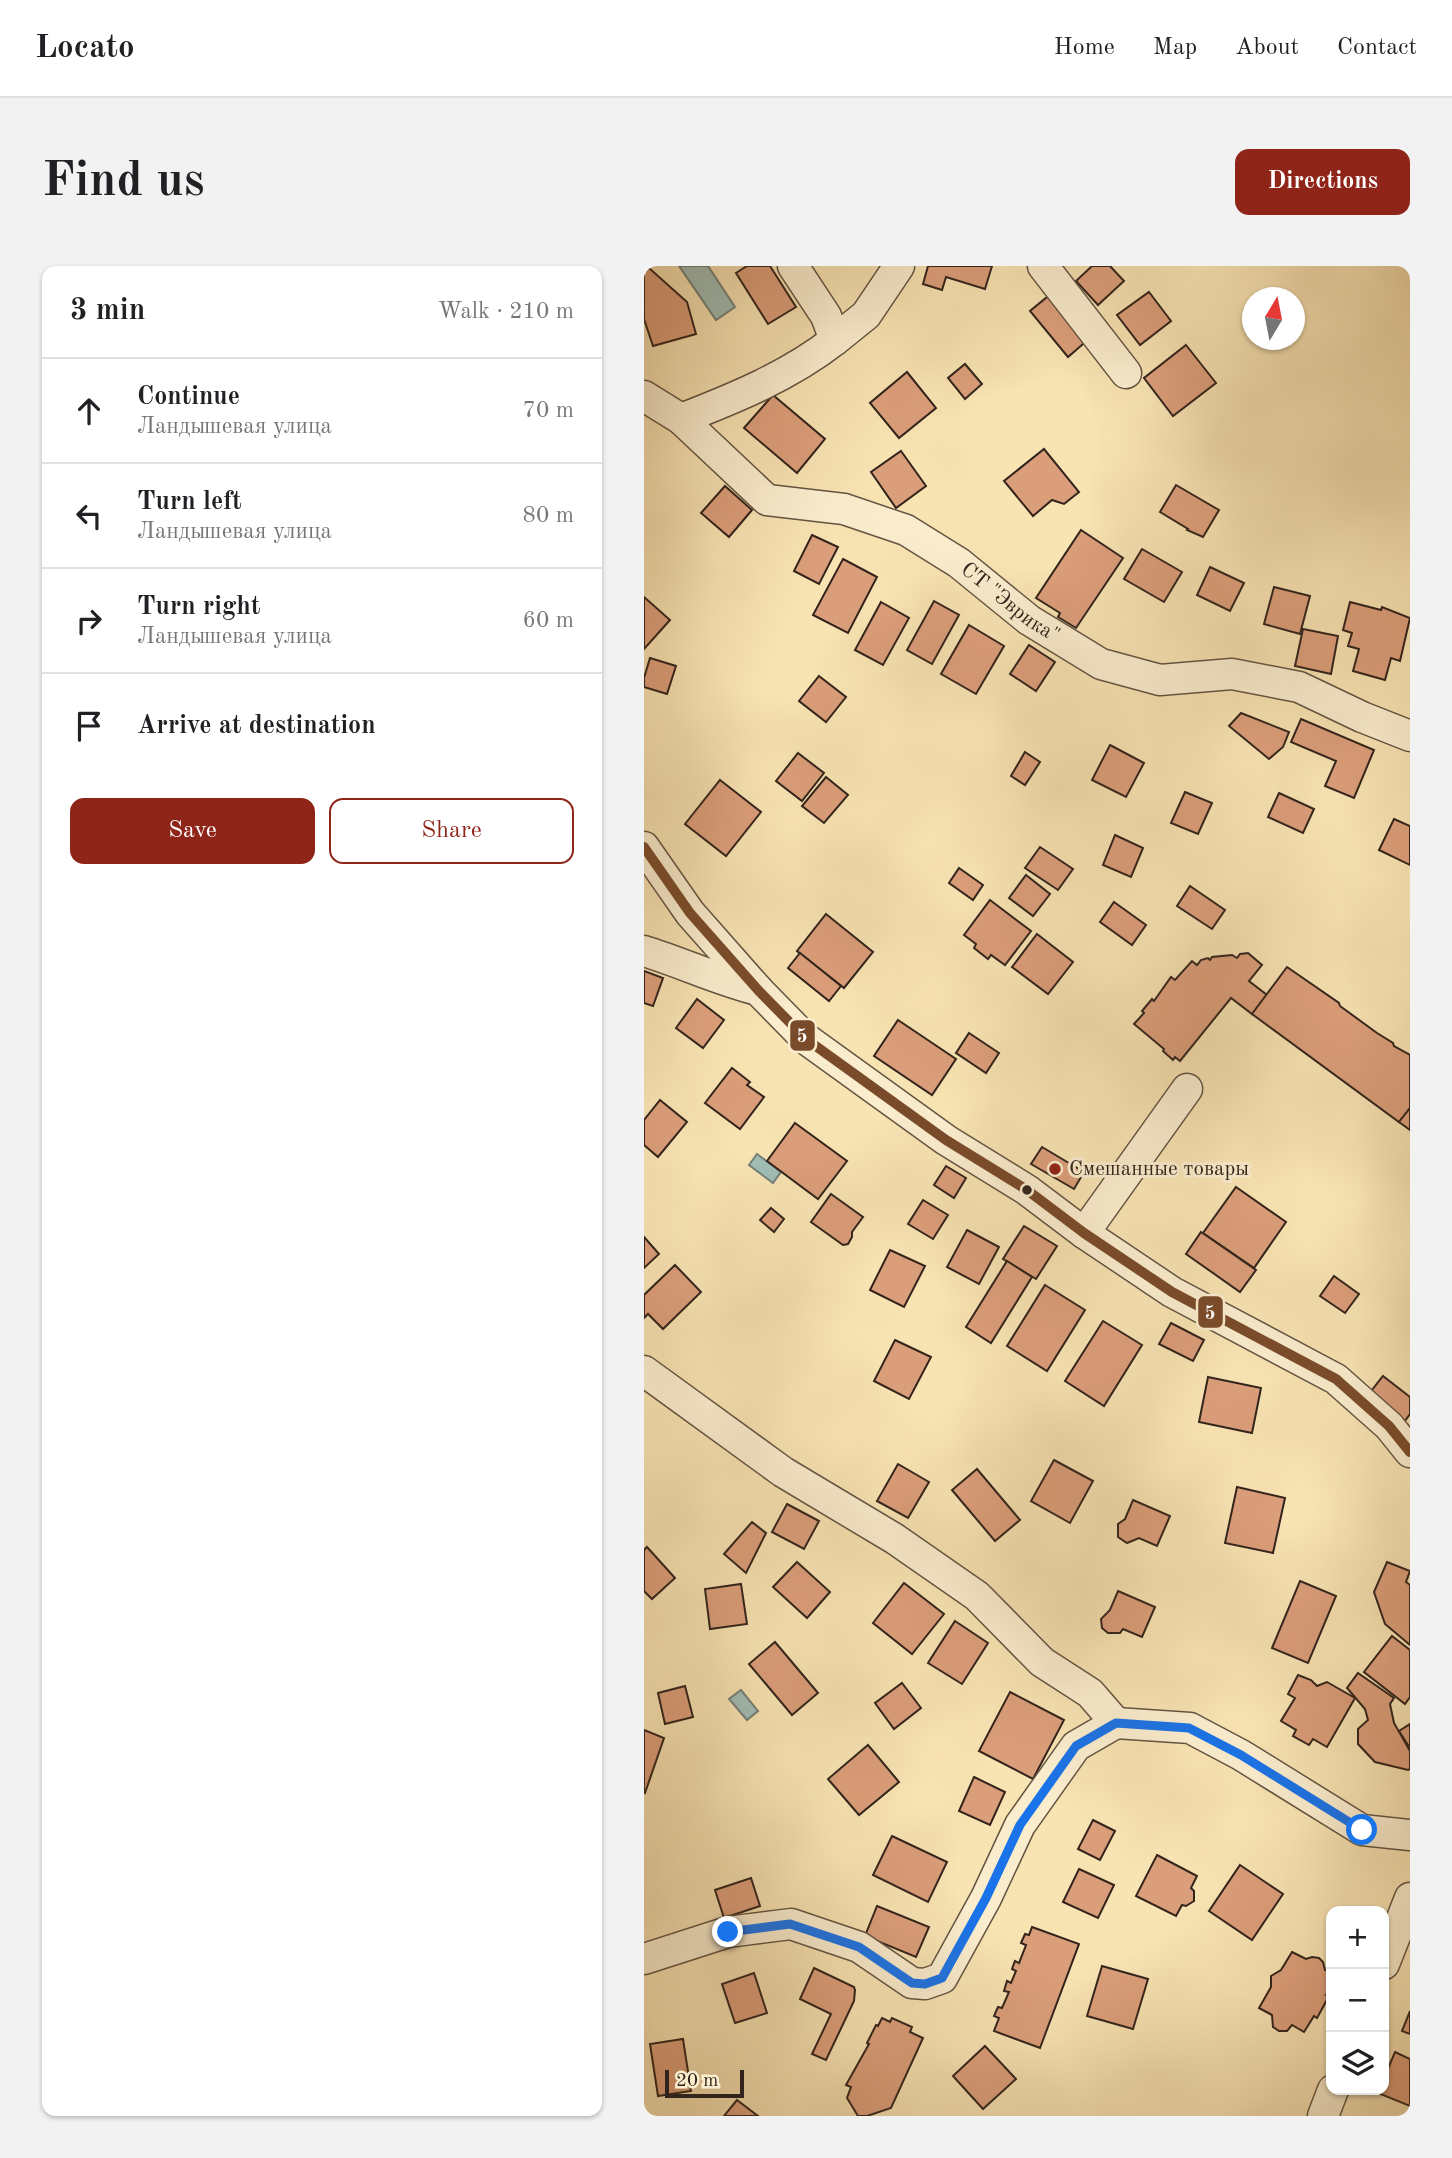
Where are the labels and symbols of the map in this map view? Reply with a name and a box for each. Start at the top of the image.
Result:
north arrow [1242,287,1305,350]
street label: СТ "Эврика" [957,559,1063,647]
line badge: 5 [789,1019,816,1052]
text: 5 [796,1028,808,1047]
place label: Смешанные товары [1069,1159,1249,1180]
marker: Смешанные товары [1047,1161,1063,1177]
unlabelled marker [1020,1183,1034,1197]
line badge: 5 [1197,1295,1224,1329]
text: 5 [1204,1305,1216,1324]
route start [1346,1814,1377,1845]
route end [712,1916,743,1947]
scale bar [665,2067,744,2099]

